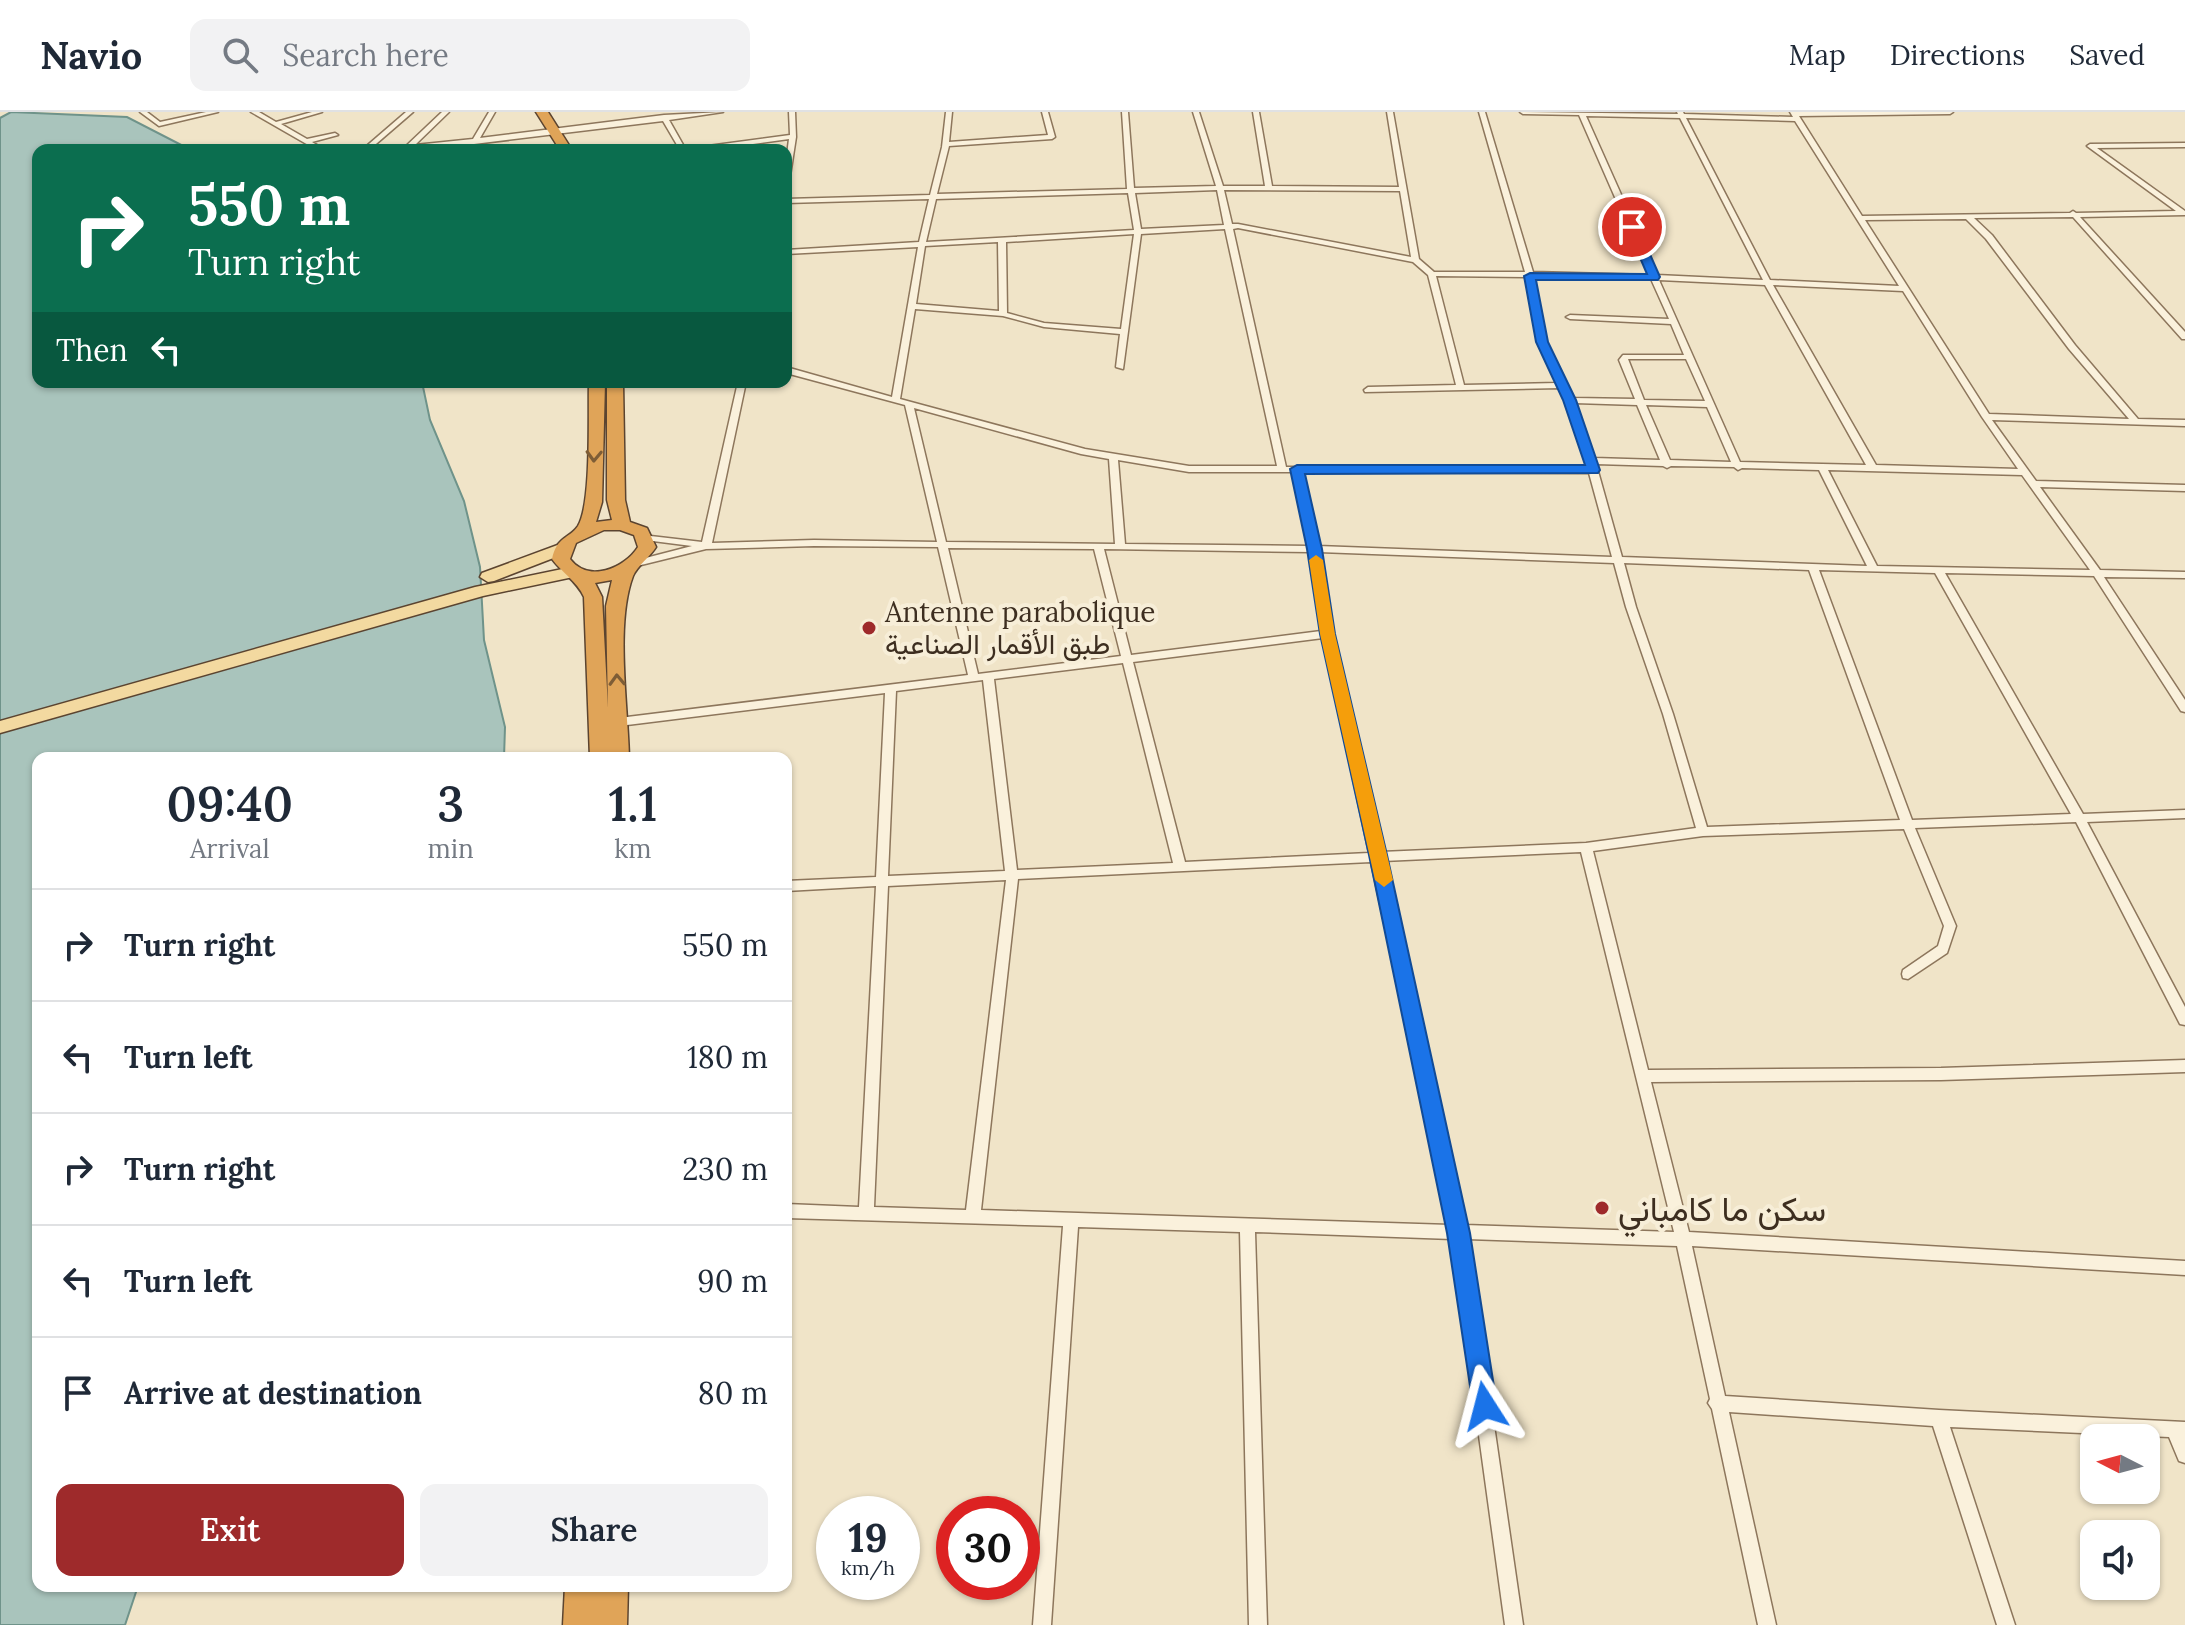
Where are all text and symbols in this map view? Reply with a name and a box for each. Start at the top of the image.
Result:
search box [190,19,750,91]
text: Navio [40,31,142,79]
icon: search [218,33,262,77]
text: Search here [282,36,449,74]
text: Map [1789,37,1846,73]
text: Directions [1890,37,2025,73]
text: Saved [2069,37,2145,73]
text: 550 m [188,169,350,240]
icon: right [56,176,160,280]
pin [1598,193,1666,261]
icon: arrive [1610,205,1654,249]
text: Turn right [188,239,361,285]
icon: left [144,328,188,372]
text: Then [56,331,128,369]
one-way arrow [586,450,603,463]
place label: Antenne parabolique طبق الأقمار الصناعية [884,594,1156,662]
marker: Antenne parabolique طبق الأقمار الصناعية [860,619,878,637]
one-way arrow [609,673,626,686]
text: 09:40 [167,773,293,834]
text: 3 [437,773,464,834]
text: 1.1 [608,773,657,834]
text: Arrival [190,832,270,865]
text: min [428,832,474,865]
text: km [614,832,652,865]
icon: right [56,923,100,967]
text: Turn right [124,926,275,964]
text: 550 m [682,926,768,964]
icon: left [56,1035,100,1079]
text: Turn left [124,1038,252,1076]
text: 180 m [687,1038,768,1076]
icon: right [56,1147,100,1191]
text: Turn right [124,1150,275,1188]
text: 230 m [682,1150,768,1188]
place label: سكن ما كامباني [1618,1187,1826,1237]
marker: سكن ما كامباني [1593,1199,1611,1217]
icon: left [56,1259,100,1303]
text: Turn left [124,1262,252,1300]
text: 90 m [697,1262,768,1300]
position arrow [1443,1364,1527,1448]
icon: arrive [56,1371,100,1415]
text: Arrive at destination [124,1374,422,1412]
text: 80 m [698,1374,768,1412]
north arrow [2080,1424,2160,1504]
map controls [2080,1424,2160,1600]
button: Exit [56,1484,404,1576]
button: Share [420,1484,768,1576]
speed limit sign: 30 [936,1496,1040,1600]
text: 19 [848,1512,888,1563]
button: sound [2080,1520,2160,1600]
text: km/h [841,1555,895,1580]

